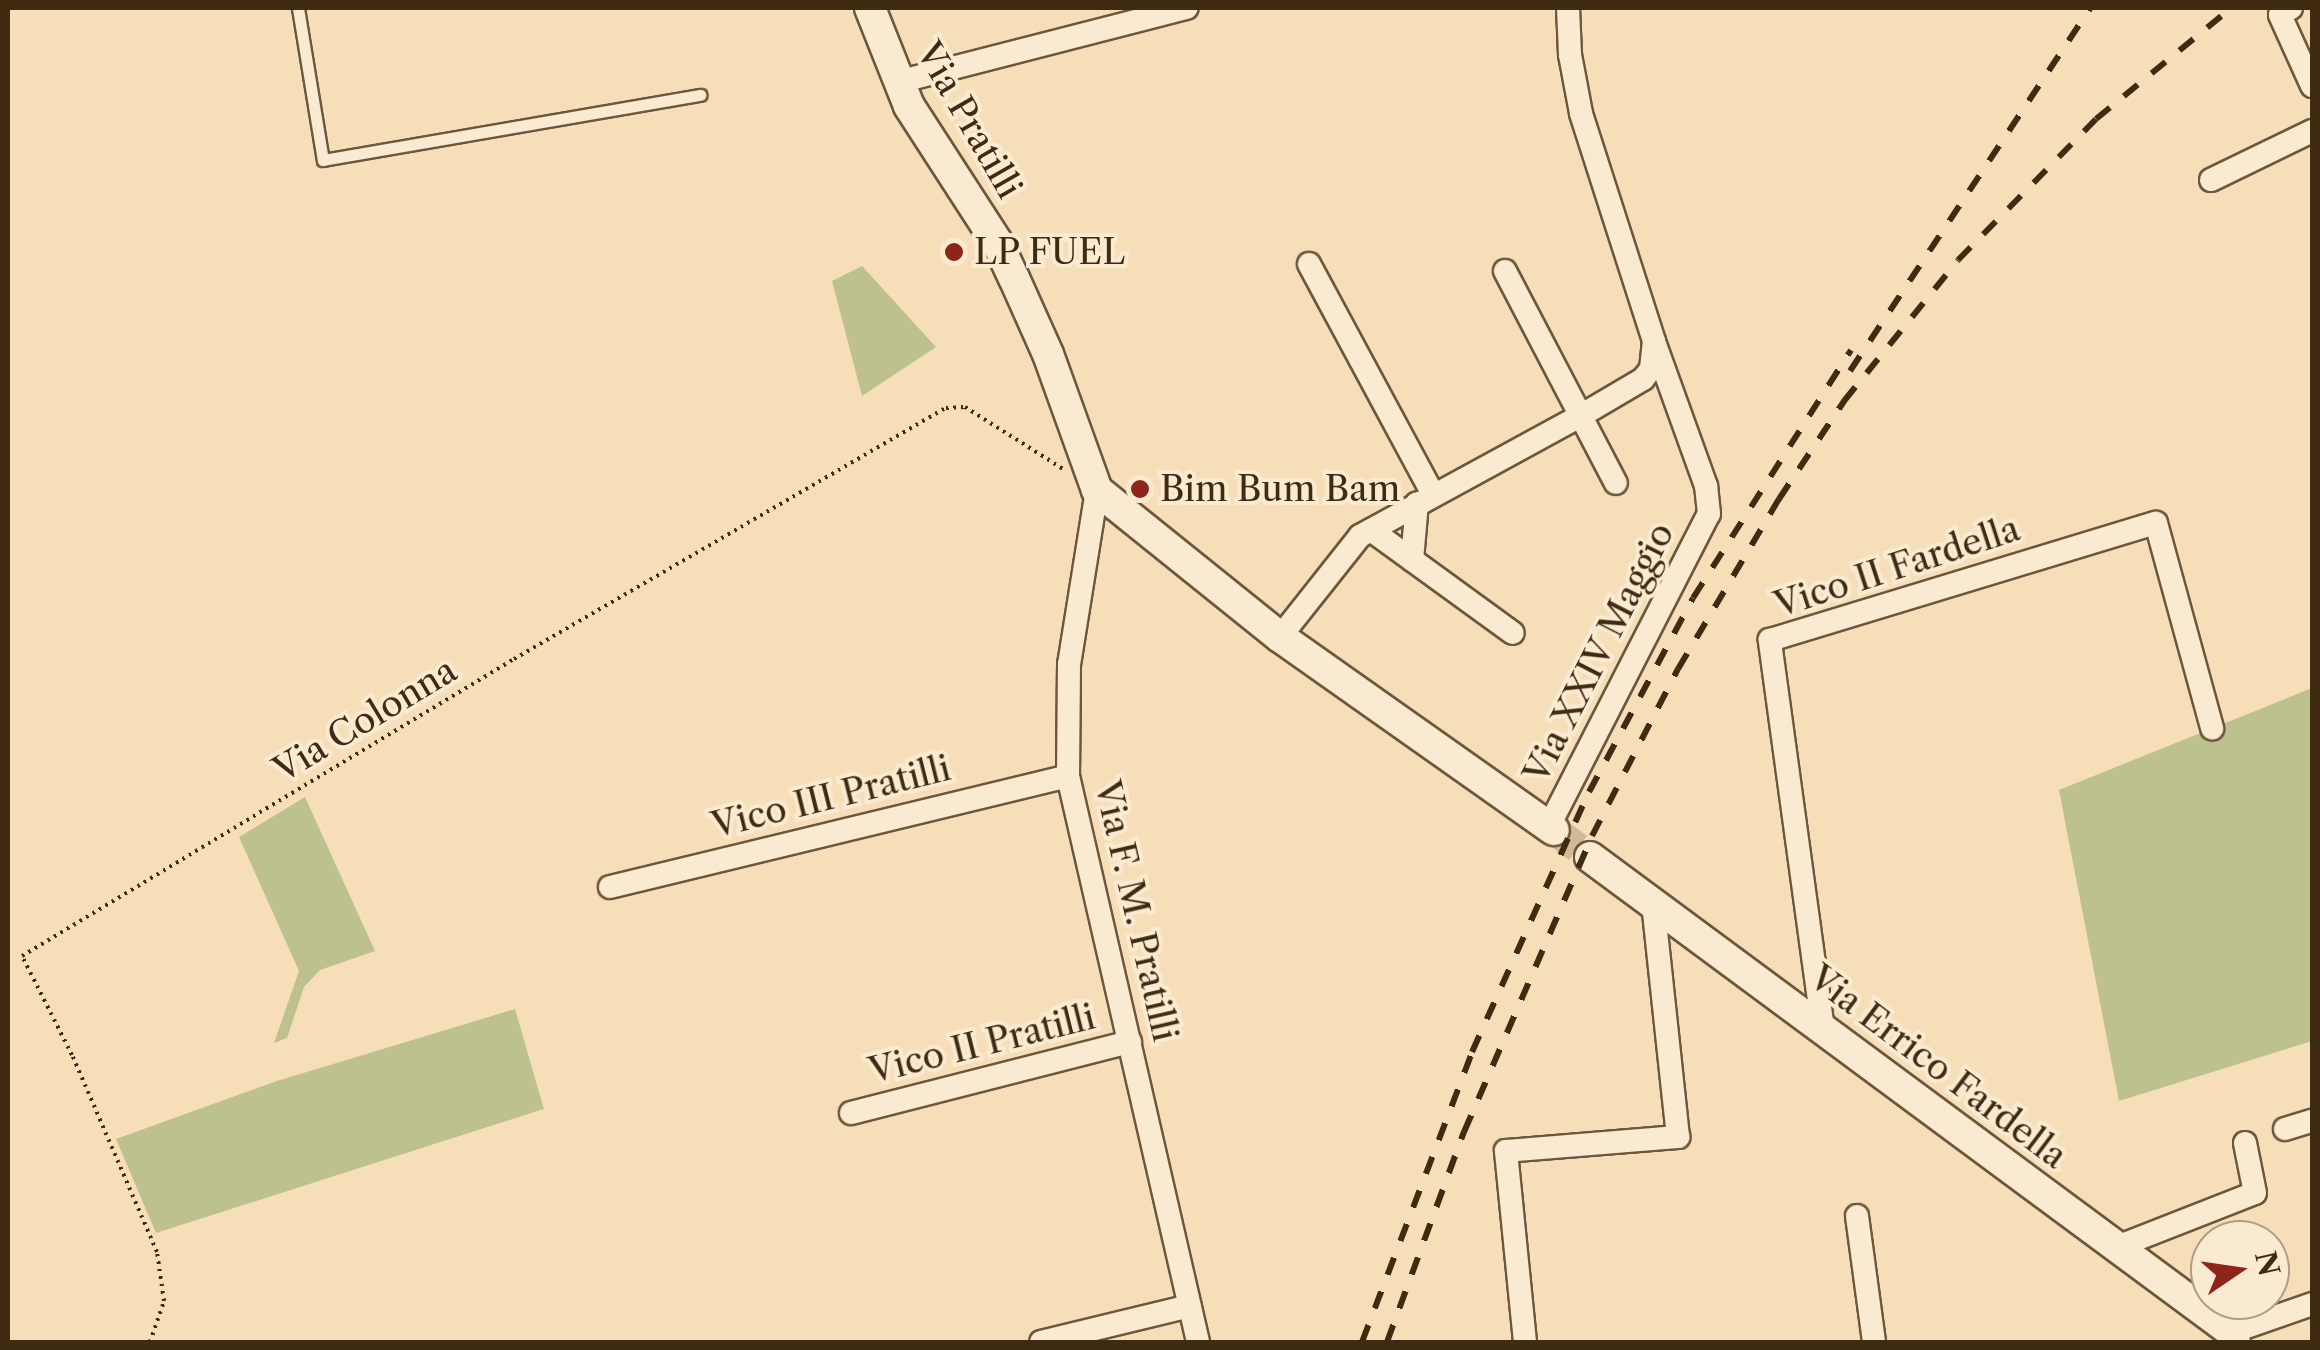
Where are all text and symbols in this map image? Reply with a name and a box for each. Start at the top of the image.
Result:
street label: Via Pratilli [907,34,1031,206]
place label: LP FUEL [974,231,1126,273]
marker: LP FUEL [943,241,965,263]
place label: Bim Bum Bam [1160,468,1400,510]
marker: Bim Bum Bam [1129,478,1151,500]
street label: Vico II Fardella [1769,508,2025,626]
street label: Via XXIV Maggio [1515,515,1683,791]
street label: Via Colonna [266,649,464,791]
street label: Vico III Pratilli [707,747,955,847]
street label: Via F. M. Pratilli [1086,776,1186,1046]
street label: Via Errico Fardella [1801,956,2075,1178]
street label: Vico II Pratilli [865,996,1099,1092]
north arrow [2190,1220,2290,1320]
text: N [2248,1248,2287,1279]

